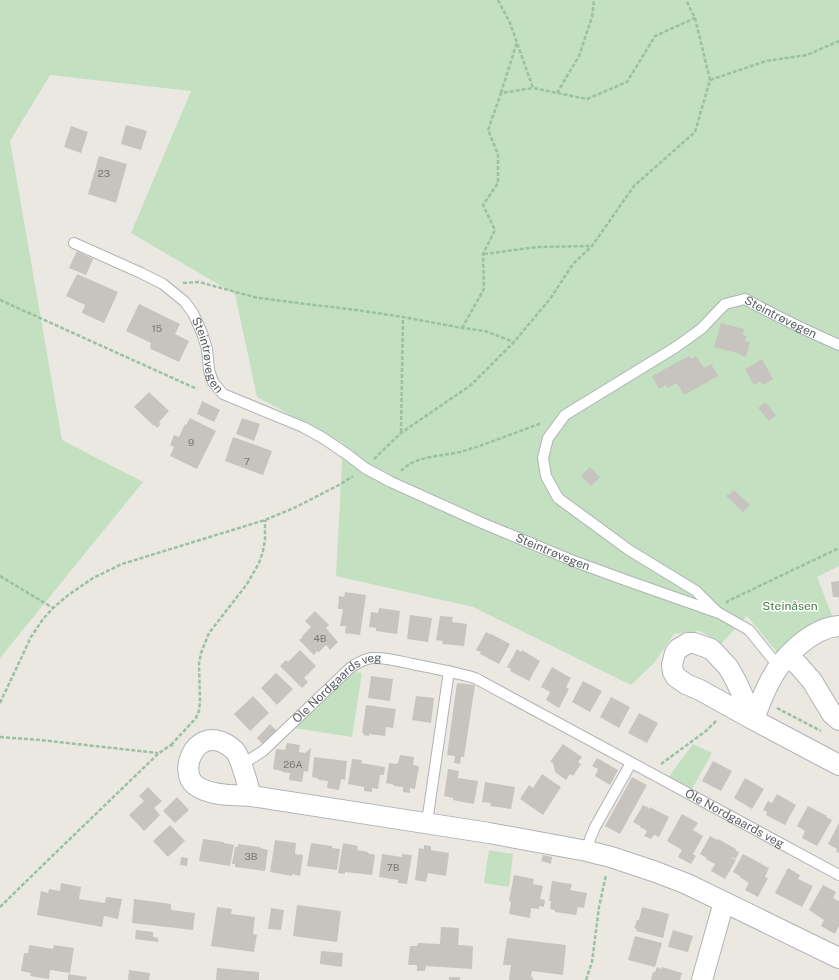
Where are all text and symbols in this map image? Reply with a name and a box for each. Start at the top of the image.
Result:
house number: 23 [98,167,110,179]
street label: Steintrøvegen [742,293,819,341]
street label: Steintrøvegen [189,315,226,396]
house number: 15 [152,322,162,334]
house number: 9 [188,436,194,448]
house number: 7 [244,455,250,467]
street label: Steintrøvegen [513,531,592,574]
park label: Steinåsen [762,599,818,613]
house number: 4B [314,632,327,644]
street label: Ole Nordgaards veg [290,651,382,726]
house number: 26A [283,758,303,770]
street label: Ole Nordgaards veg [683,786,787,851]
house number: 3B [244,850,258,862]
house number: 7B [387,861,400,873]

